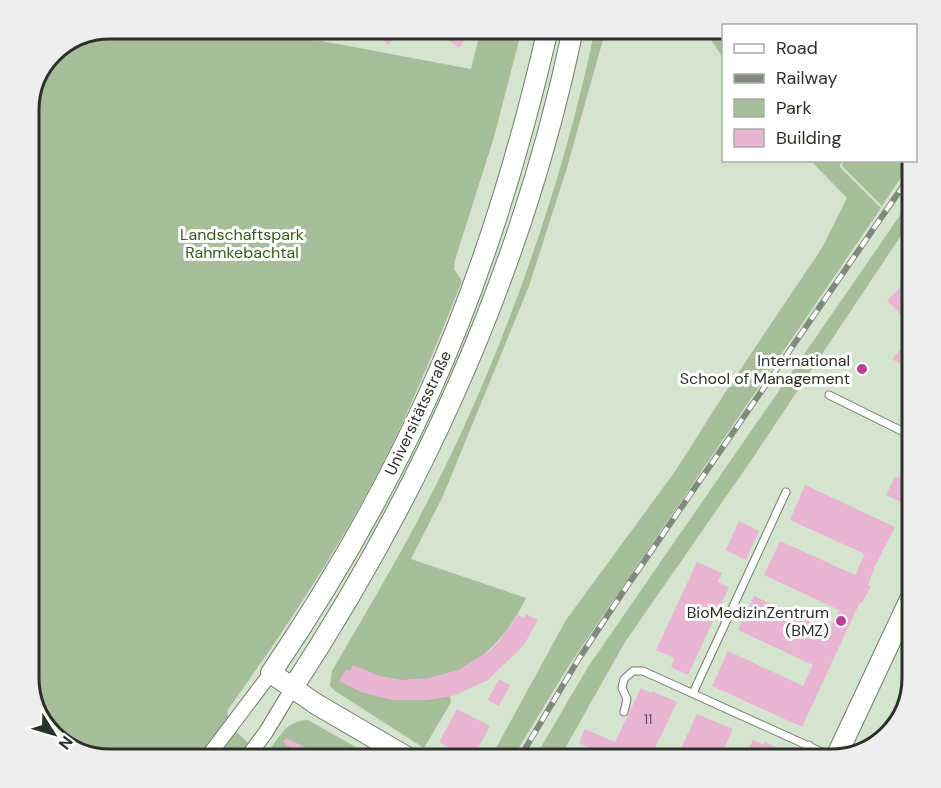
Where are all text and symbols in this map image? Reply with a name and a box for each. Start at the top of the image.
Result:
legend [722,24,917,162]
text: Road [776,36,818,60]
text: Railway [776,66,838,90]
text: Park [776,96,812,120]
text: Building [776,126,841,150]
park label: Landschaftspark Rahmkebachtal [180,224,304,263]
street label: Universitätsstraße [380,347,456,479]
place label: International School of Management [680,350,850,389]
marker: International School of Management [855,362,869,376]
place label: BioMedizinZentrum (BMZ) [687,602,829,641]
marker: BioMedizinZentrum (BMZ) [834,614,848,628]
north arrow [24,704,84,764]
house number: 11 [644,710,652,728]
text: N [54,732,77,754]

